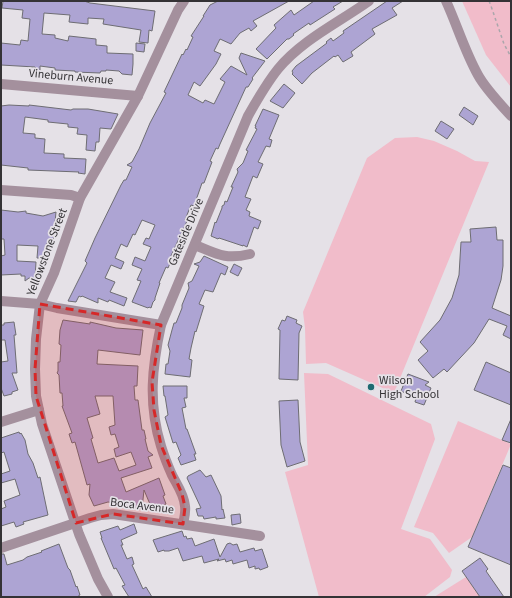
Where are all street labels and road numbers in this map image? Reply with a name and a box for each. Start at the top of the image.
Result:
street label: Vineburn Avenue [28,65,114,89]
street label: Gateside Drive [164,195,208,269]
street label: Yellowstone Street [22,206,72,299]
street label: Boca Avenue [109,494,175,518]

